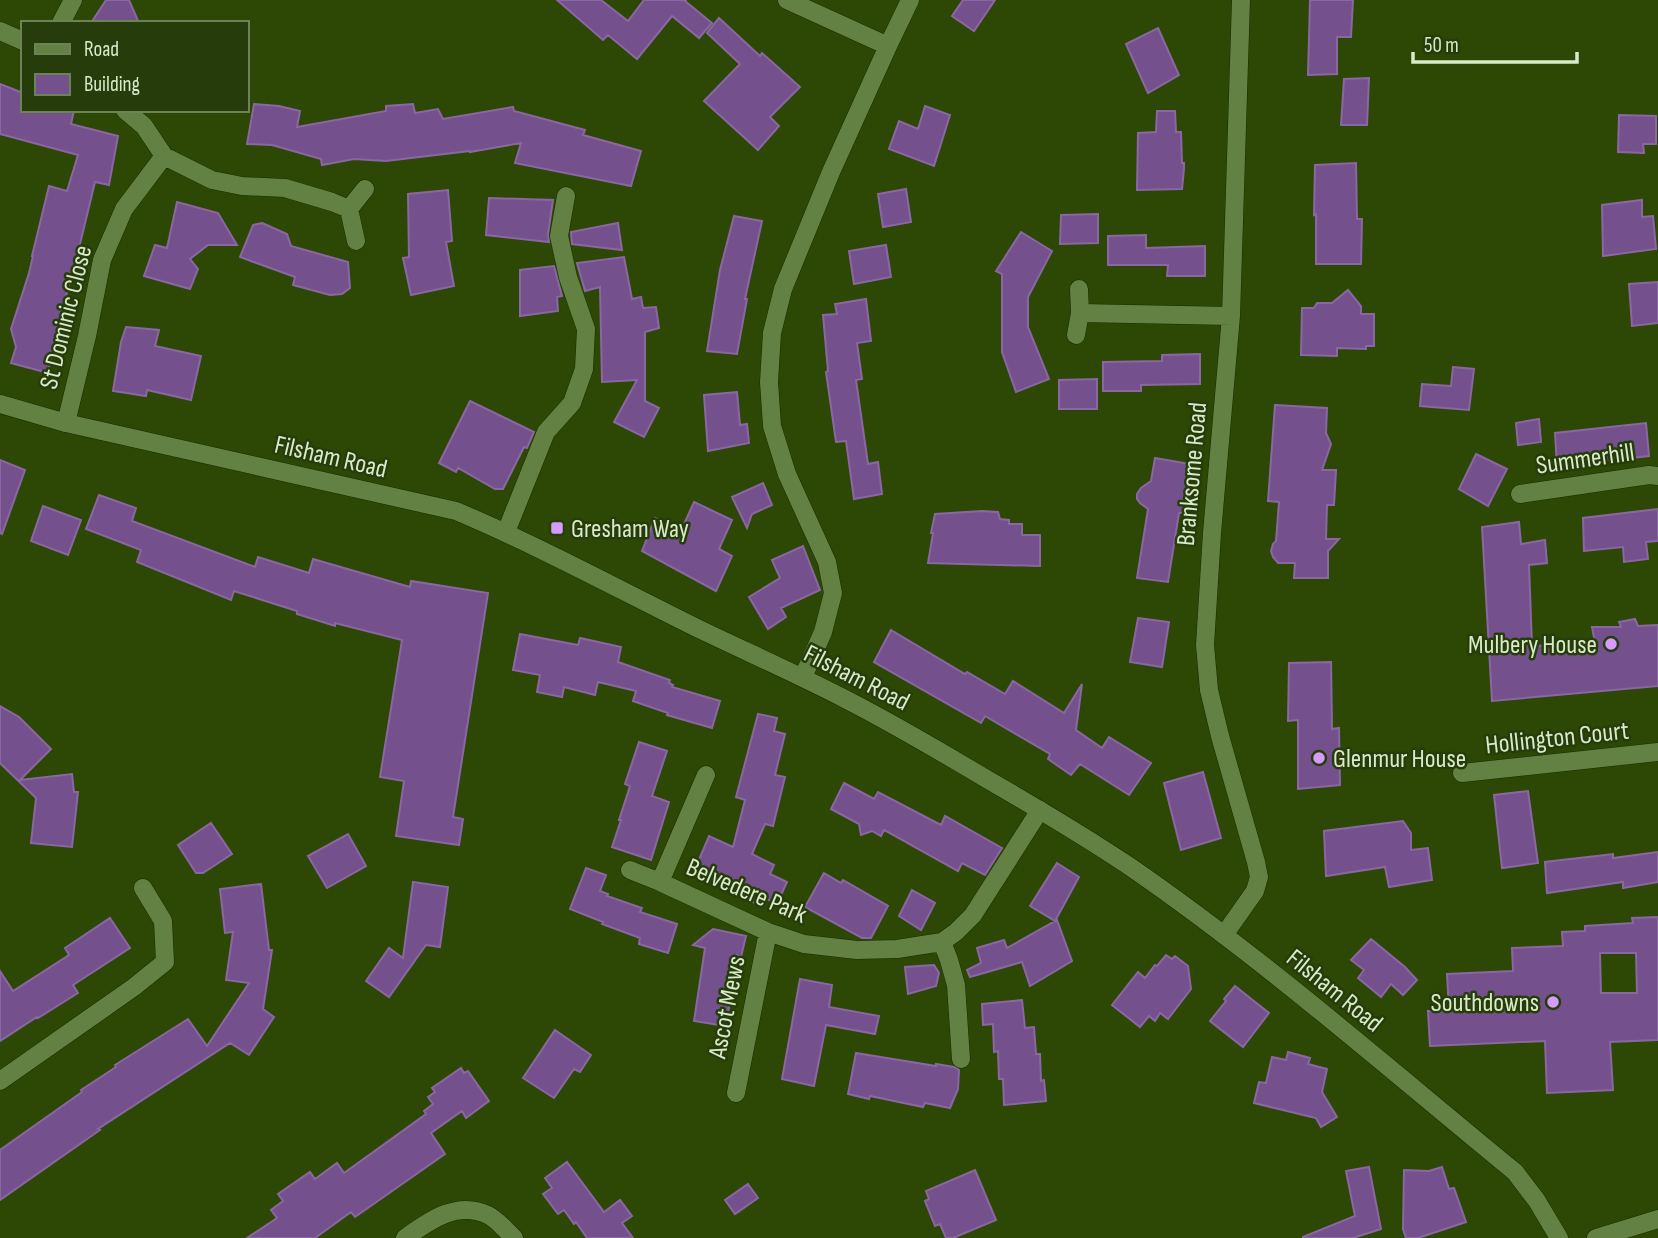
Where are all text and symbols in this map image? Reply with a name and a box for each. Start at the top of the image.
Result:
legend [21,21,248,112]
scale bar [1413,21,1578,65]
text: 50 m [1424,33,1459,58]
text: Road [84,37,119,62]
text: Building [84,72,140,97]
street label: St Dominic Close [34,242,99,392]
street label: Branksome Road [1171,401,1214,547]
street label: Filsham Road [271,429,390,485]
street label: Summerhill [1534,437,1636,482]
place label: Gresham Way [571,514,689,545]
marker: Gresham Way [549,520,565,536]
place label: Mulbery House [1468,630,1597,661]
marker: Mulbery House [1603,636,1619,652]
street label: Filsham Road [798,639,914,718]
street label: Hollington Court [1484,716,1630,761]
place label: Glenmur House [1333,744,1466,775]
marker: Glenmur House [1311,750,1327,766]
street label: Belvedere Park [681,852,811,931]
street label: Filsham Road [1280,943,1388,1039]
street label: Ascot Mews [702,954,753,1062]
place label: Southdowns [1431,988,1539,1019]
marker: Southdowns [1545,994,1561,1010]

